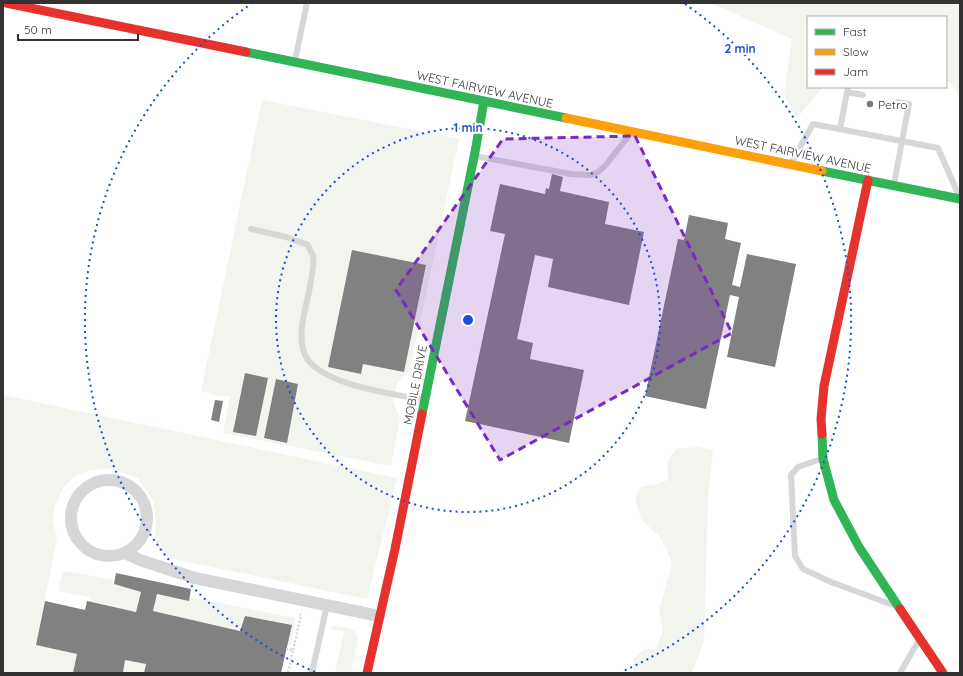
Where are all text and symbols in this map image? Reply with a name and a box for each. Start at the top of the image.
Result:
scale bar [18,16,138,42]
legend [807,16,947,88]
text: 50 m [24,22,52,37]
text: Fast [843,24,867,39]
text: 2 min [724,41,756,56]
text: Slow [843,44,869,59]
text: Jam [843,64,868,79]
street label: WEST FAIRVIEW AVENUE [415,67,555,111]
place label: Petro [878,97,907,112]
marker: Petro [865,99,875,109]
text: 1 min [453,120,483,135]
street label: WEST FAIRVIEW AVENUE [733,132,873,176]
centre of rings [461,313,475,327]
street label: MOBILE DRIVE [400,344,430,426]

